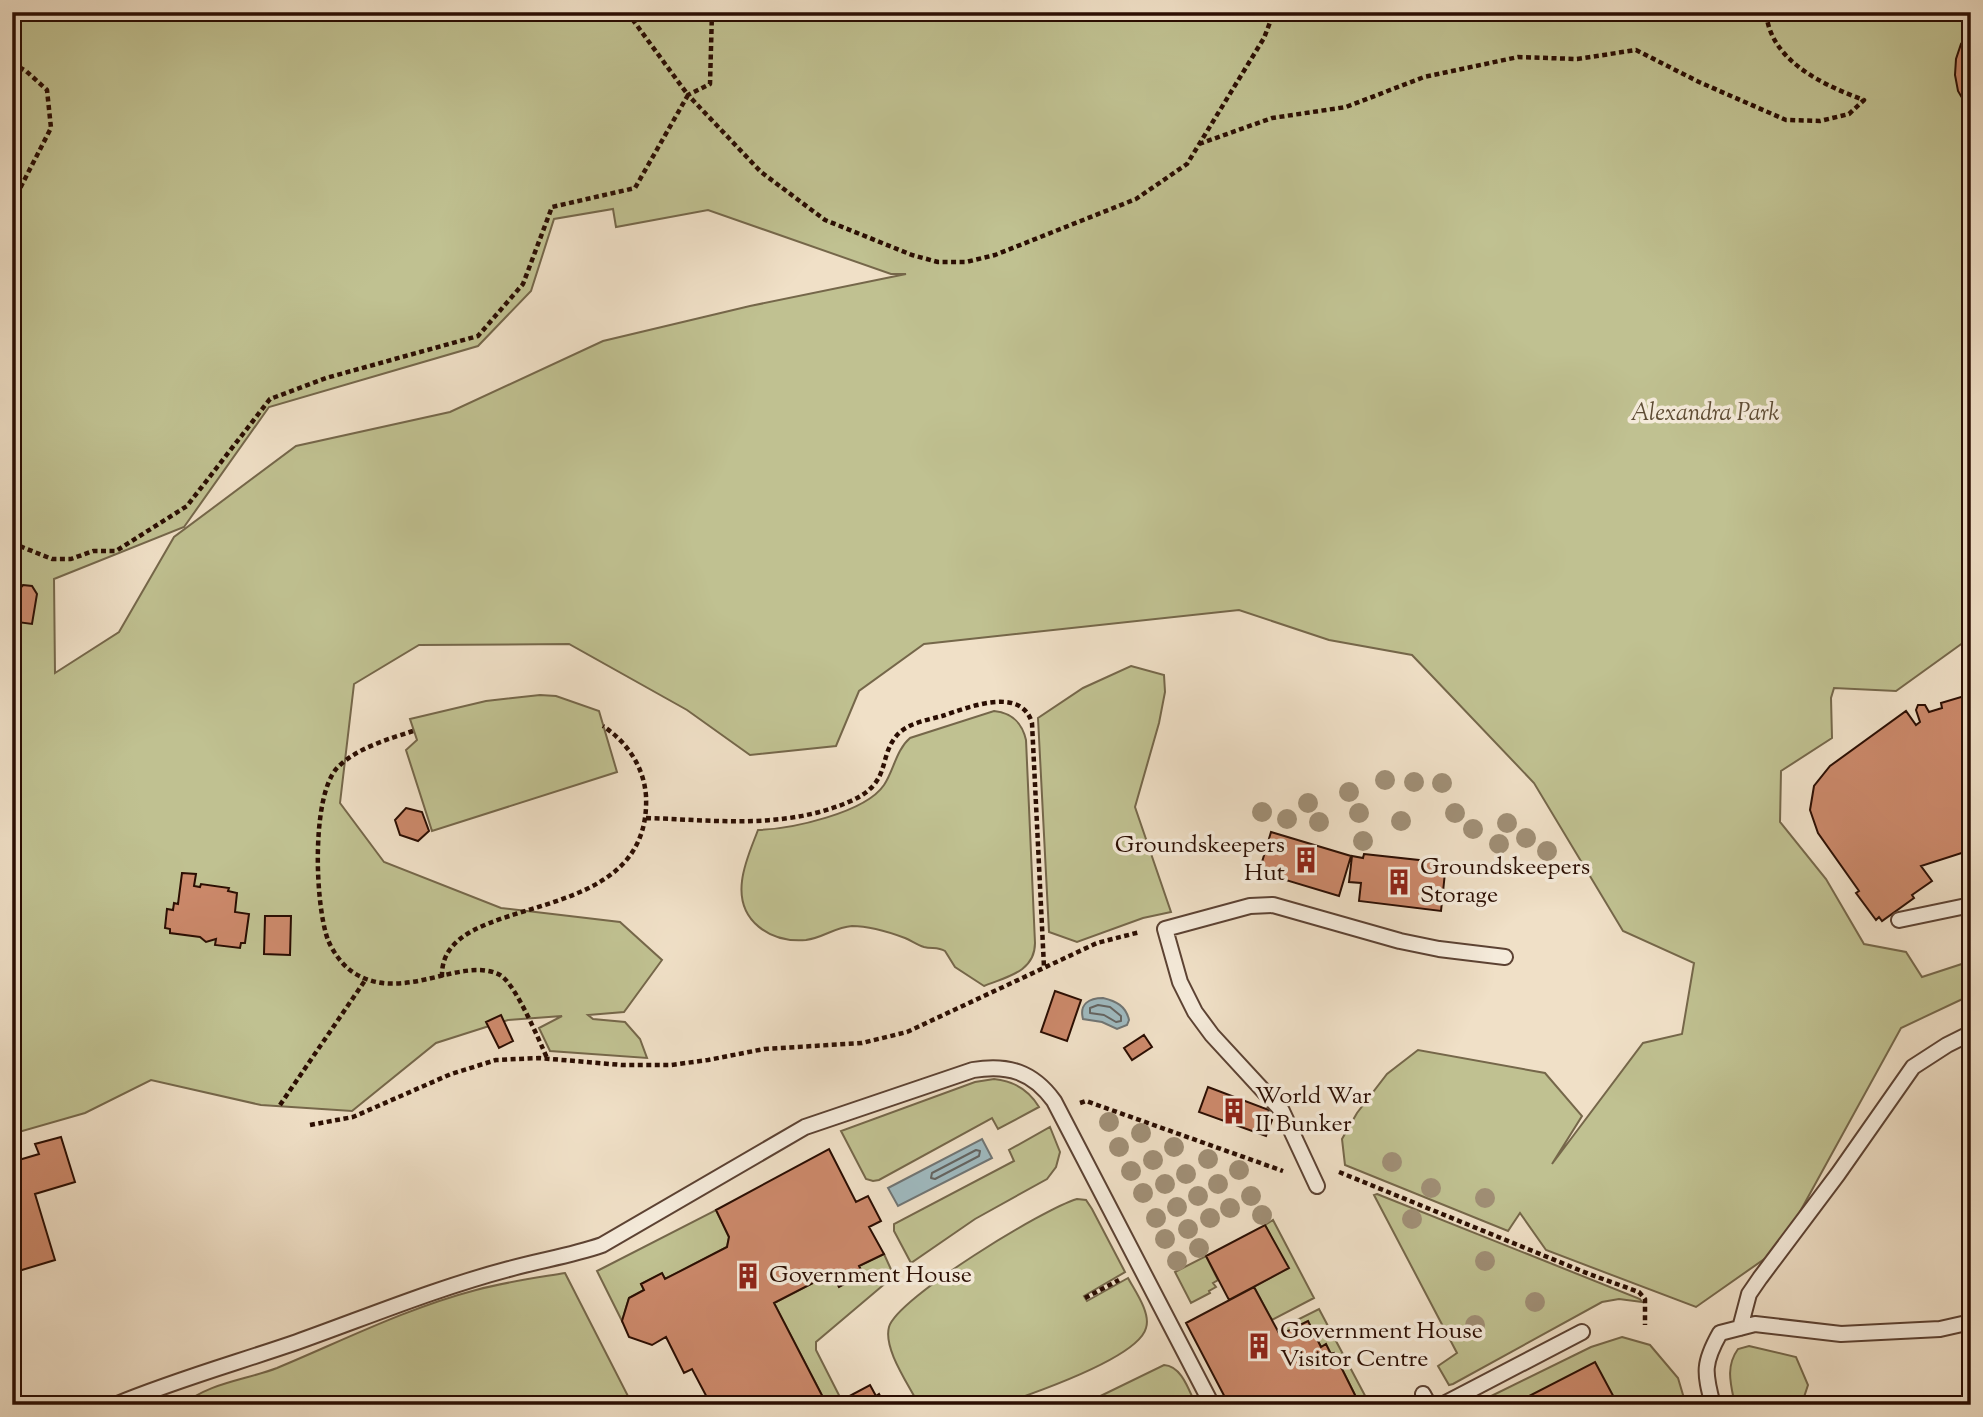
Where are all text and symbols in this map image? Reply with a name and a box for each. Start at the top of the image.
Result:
park label: Alexandra Park [1631,397,1780,431]
place label: Groundskeepers Hut [1115,829,1285,891]
building icon: Groundskeepers Hut [1291,845,1321,875]
place label: Groundskeepers Storage [1420,851,1590,913]
building icon: Groundskeepers Storage [1384,867,1414,897]
place label: World War II Bunker [1255,1080,1371,1142]
building icon: World War II Bunker [1219,1096,1249,1126]
place label: Government House [769,1259,972,1293]
building icon: Government House [733,1261,763,1291]
place label: Government House Visitor Centre [1280,1315,1483,1377]
building icon: Government House Visitor Centre [1244,1331,1274,1361]

